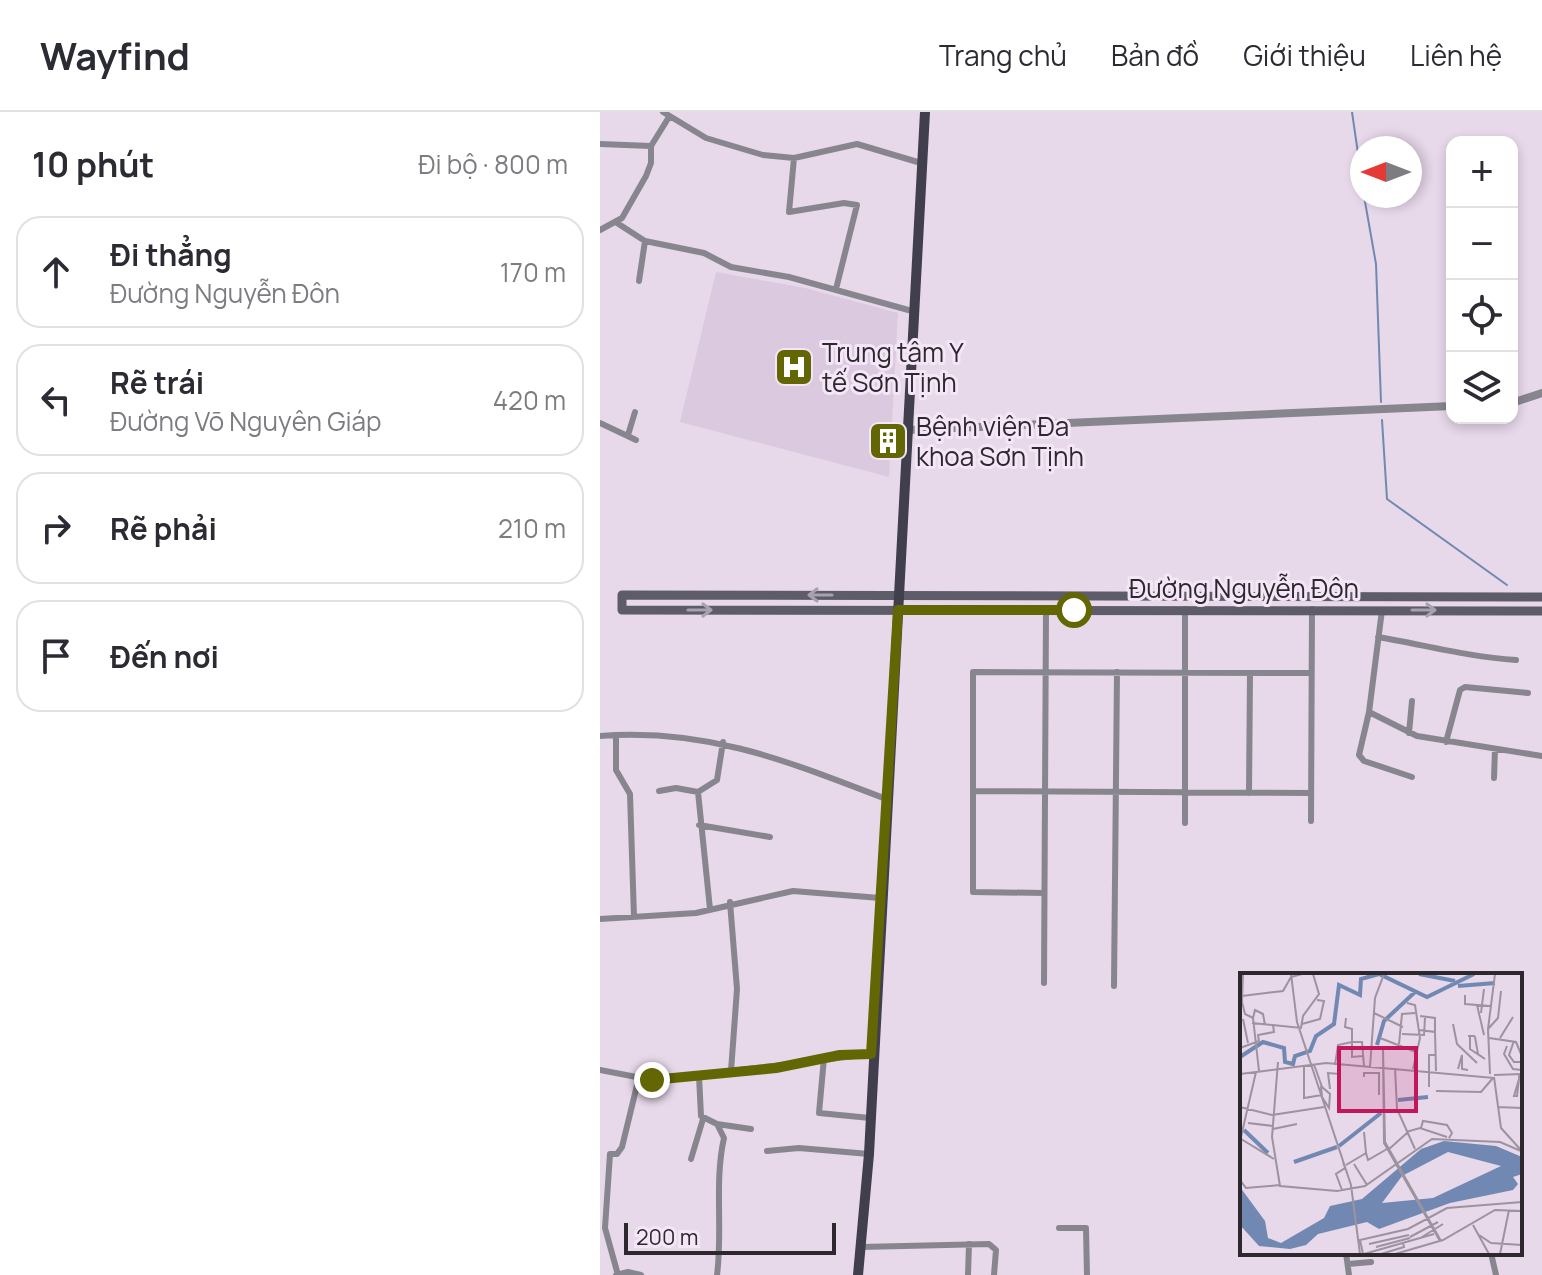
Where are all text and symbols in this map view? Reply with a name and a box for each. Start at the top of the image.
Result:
text: Wayfind [40,29,190,81]
text: Trang chủ [939,36,1067,74]
text: Bản đồ [1111,36,1199,74]
text: Giới thiệu [1243,36,1366,74]
text: Liên hệ [1410,36,1502,74]
north arrow [1350,136,1422,208]
map controls [1446,136,1518,424]
button: + [1446,136,1518,208]
text: 10 phút [32,141,154,187]
text: Đi bộ · 800 m [418,146,568,182]
button: − [1446,208,1518,280]
text: Đi thẳng [110,234,232,275]
icon: ahead [34,250,78,294]
text: 170 m [500,254,566,290]
text: Đường Nguyễn Đôn [110,275,340,311]
button: locate [1446,280,1518,352]
place label: Trung tâm Y tế Sơn Tịnh [822,334,964,400]
hospital icon: Trung tâm Y tế Sơn Tịnh [773,346,815,388]
button: layers [1446,352,1518,424]
text: Rẽ trái [110,362,204,403]
icon: left [34,378,78,422]
text: 420 m [493,382,566,418]
text: Đường Võ Nguyên Giáp [110,403,381,439]
place label: Bệnh viện Đa khoa Sơn Tịnh [916,408,1084,474]
building icon: Bệnh viện Đa khoa Sơn Tịnh [867,420,909,462]
icon: right [34,506,78,550]
text: Rẽ phải [110,508,217,549]
text: 210 m [498,510,566,546]
street label: Đường Nguyễn Đôn [1129,570,1359,606]
one-way arrow [807,587,834,603]
route start [1056,592,1092,628]
one-way arrow [686,602,713,618]
one-way arrow [1410,602,1437,618]
icon: arrive [34,634,78,678]
text: Đến nơi [110,636,219,677]
inset map [1240,973,1522,1255]
route end [634,1062,670,1098]
scale bar [624,1219,836,1255]
text: 200 m [636,1222,698,1252]

